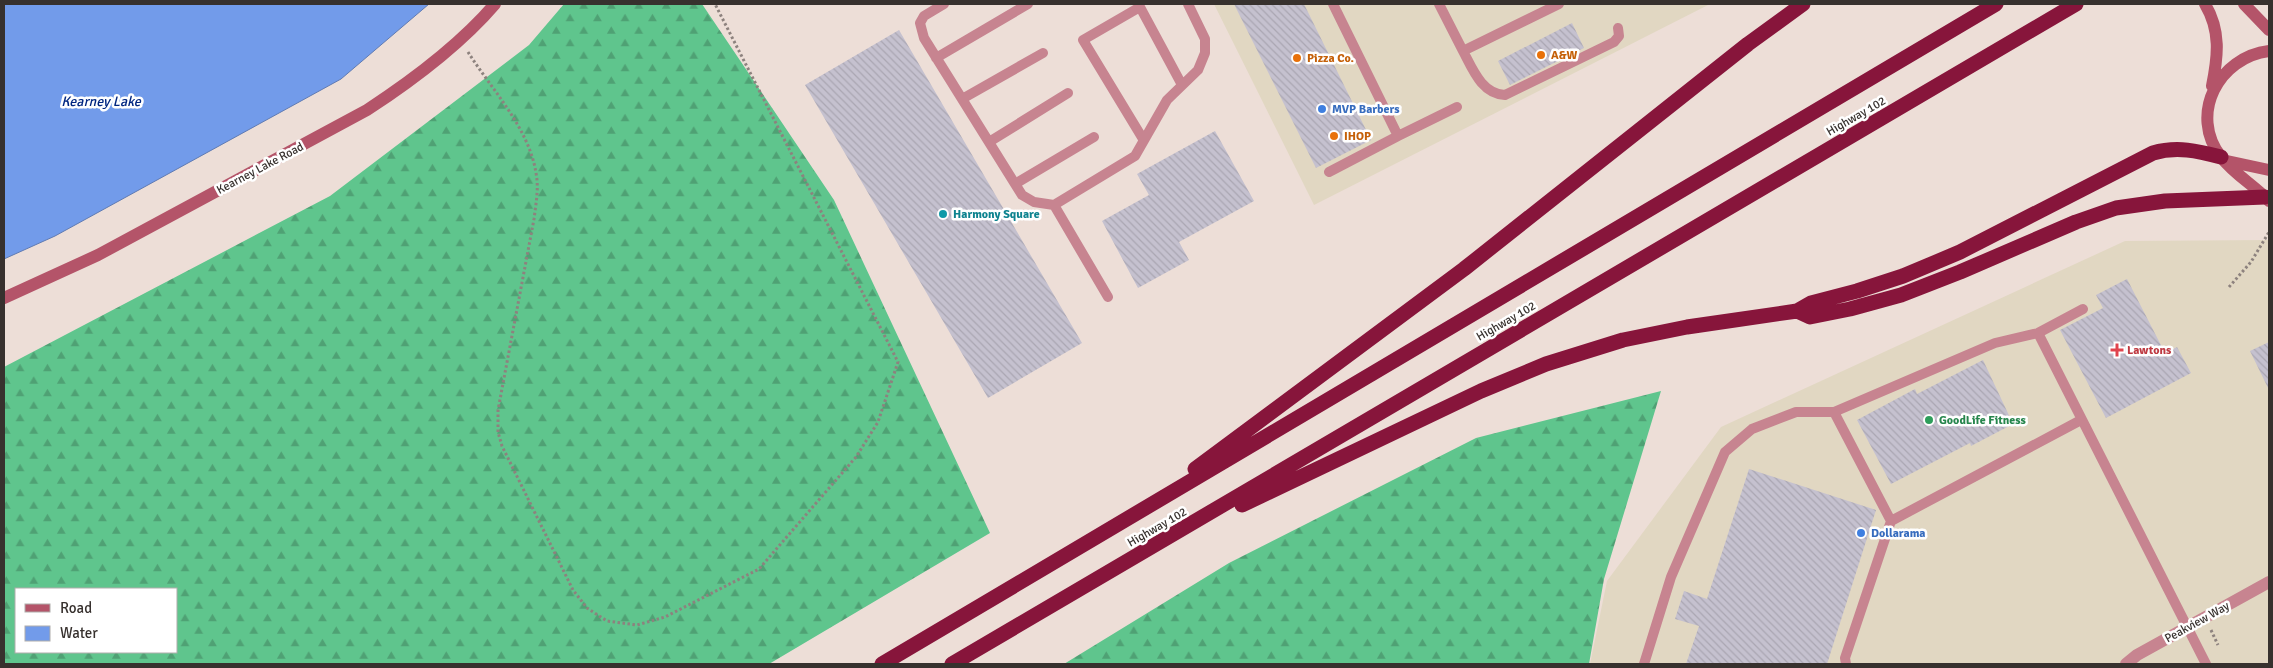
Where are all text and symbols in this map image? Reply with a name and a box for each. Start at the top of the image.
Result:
place label: A&W [1551,48,1578,63]
marker: A&W [1535,49,1547,61]
place label: Pizza Co. [1307,51,1354,66]
marker: Pizza Co. [1291,52,1303,64]
water label: Kearney Lake [61,93,142,110]
street label: Highway 102 [1824,93,1889,139]
place label: MVP Barbers [1332,102,1400,117]
marker: MVP Barbers [1316,103,1328,115]
place label: IHOP [1344,129,1371,144]
marker: IHOP [1328,130,1340,142]
street label: Kearney Lake Road [214,139,306,198]
place label: Harmony Square [953,207,1040,222]
marker: Harmony Square [937,208,949,220]
street label: Highway 102 [1474,298,1539,344]
place label: Lawtons [2127,343,2172,358]
marker: Lawtons [2111,344,2123,356]
place label: GoodLife Fitness [1939,413,2027,428]
marker: GoodLife Fitness [1923,414,1935,426]
street label: Highway 102 [1125,504,1190,550]
place label: Dollarama [1871,526,1926,541]
marker: Dollarama [1855,527,1867,539]
legend [15,588,178,653]
street label: Peakview Way [2162,598,2233,646]
text: Road [60,599,92,617]
text: Water [60,624,98,642]

